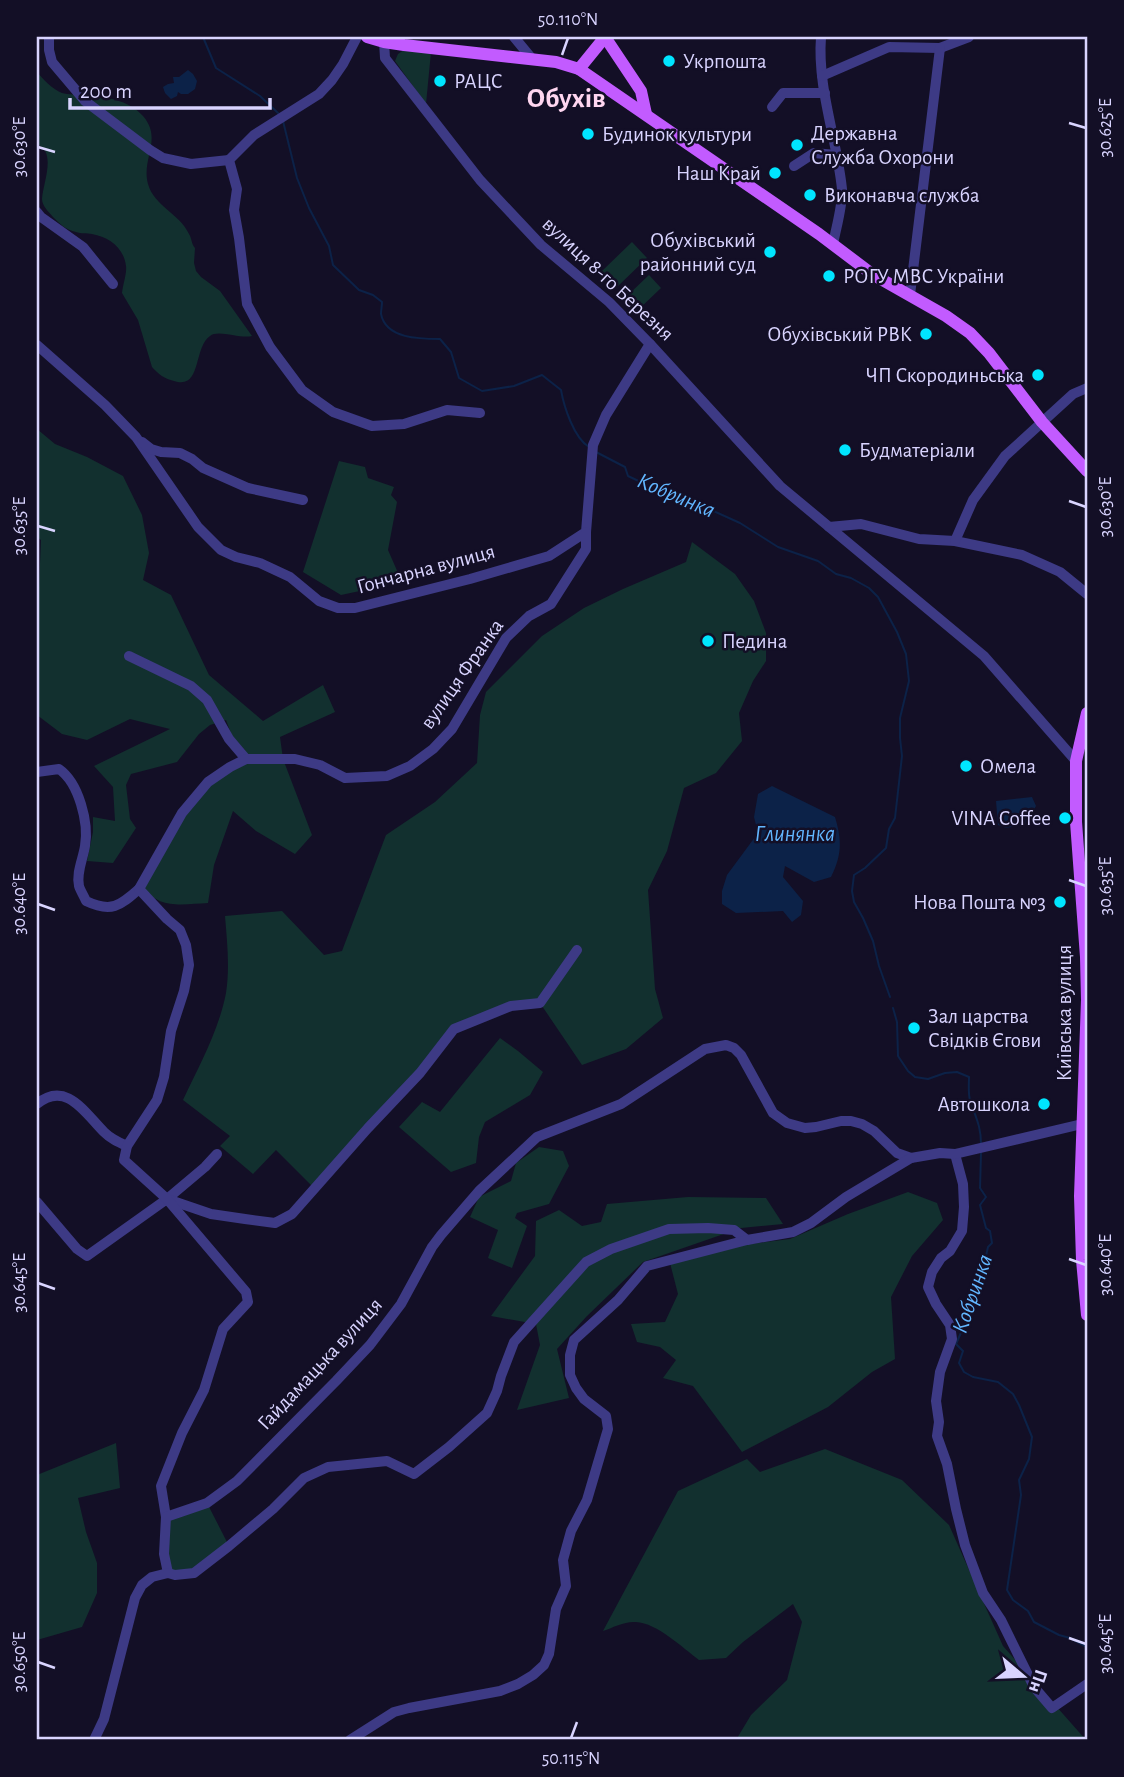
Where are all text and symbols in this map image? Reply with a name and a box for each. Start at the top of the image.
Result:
text: 50.110°N [538,11,598,29]
place label: Укрпошта [683,51,767,72]
marker: Укрпошта [661,53,677,69]
scale bar [70,66,270,110]
place label: РАЦС [454,71,503,92]
marker: РАЦС [432,73,448,89]
text: 200 m [80,81,132,102]
district label: Обухів [526,85,606,113]
text: 30.625°E [1097,98,1115,158]
text: 30.630°E [11,116,29,177]
place label: Державна Служба Охорони [811,123,954,168]
place label: Будинок культури [602,124,752,145]
marker: Будинок культури [580,126,596,142]
marker: Державна Служба Охорони [789,137,805,153]
place label: Наш Край [676,163,761,184]
marker: Наш Край [767,165,783,181]
place label: Виконавча служба [824,185,980,206]
marker: Виконавча служба [802,187,818,203]
street label: вулиця 8-го Березня [538,213,678,345]
place label: Обухівський районний суд [640,230,756,275]
marker: Обухівський районний суд [762,244,778,260]
place label: РОГУ МВС України [843,266,1004,287]
marker: РОГУ МВС України [821,268,837,284]
place label: Обухівський РВК [767,324,912,345]
marker: Обухівський РВК [918,326,934,342]
place label: ЧП Скородиньська [866,365,1024,386]
marker: ЧП Скородиньська [1030,367,1046,383]
place label: Будматеріали [859,440,975,461]
marker: Будматеріали [837,442,853,458]
water label: Кобринка [634,469,718,523]
text: 30.630°E [1097,476,1115,537]
text: 30.635°E [11,496,29,555]
street label: Гончарна вулиця [355,540,497,598]
street label: вулиця Франка [416,615,508,733]
place label: Педина [722,631,788,652]
marker: Педина [700,633,716,649]
place label: Омела [980,756,1037,777]
marker: Омела [958,758,974,774]
place label: VINA Coffee [952,808,1051,829]
marker: VINA Coffee [1057,810,1073,826]
water label: Глинянка [755,823,835,846]
text: 30.635°E [1097,856,1115,915]
text: 30.640°E [11,873,29,935]
place label: Нова Пошта №3 [913,892,1046,913]
marker: Нова Пошта №3 [1052,894,1068,910]
street label: Київська вулиця [1054,945,1075,1081]
place label: Зал царства Свідків Єгови [928,1006,1041,1051]
marker: Зал царства Свідків Єгови [906,1020,922,1036]
place label: Автошкола [937,1094,1030,1115]
marker: Автошкола [1036,1096,1052,1112]
text: 30.640°E [1097,1234,1115,1296]
water label: Кобринка [949,1252,997,1336]
text: 30.645°E [11,1253,29,1313]
street label: Гайдамацька вулиця [254,1294,386,1434]
text: 30.645°E [1097,1614,1115,1674]
text: 30.650°E [11,1631,29,1692]
north arrow [988,1640,1058,1710]
text: Пн [1025,1667,1050,1695]
text: 50.115°N [542,1750,600,1768]

